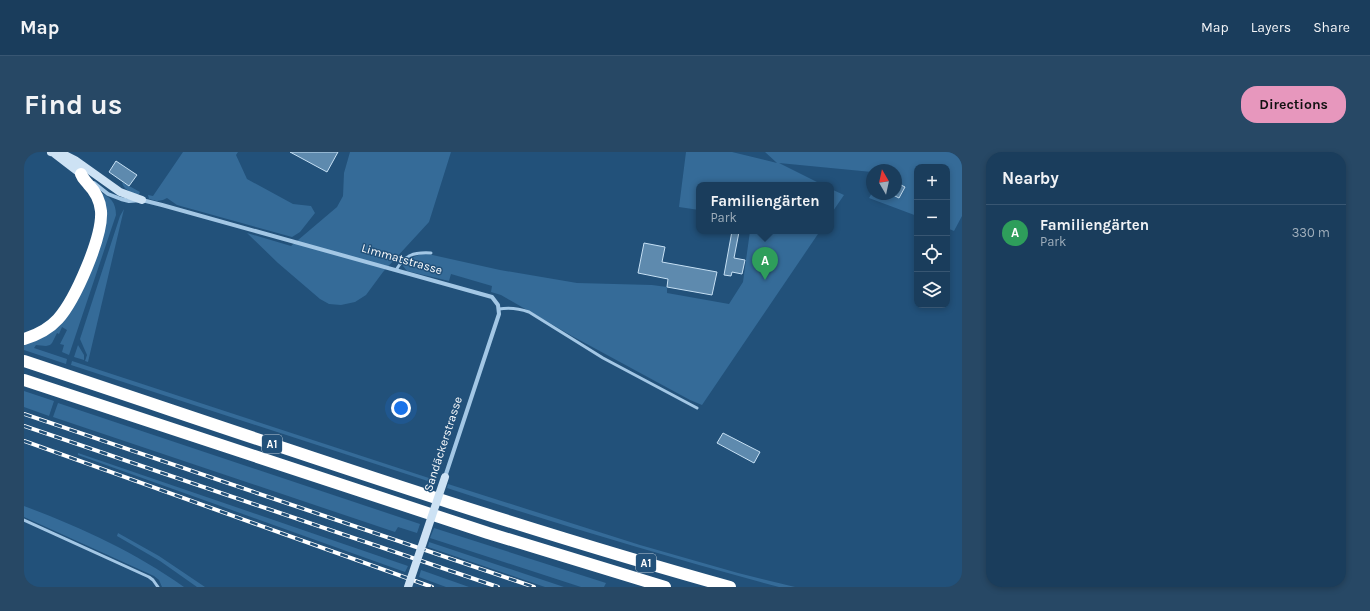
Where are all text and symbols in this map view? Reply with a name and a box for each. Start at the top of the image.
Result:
text: Map [20,17,59,39]
text: Map [1201,19,1229,36]
text: Layers [1251,19,1291,36]
text: Share [1313,19,1350,36]
button: Directions [1241,86,1346,123]
text: Find us [24,88,123,121]
north arrow [866,164,902,200]
map controls [914,164,950,308]
button: + [914,164,950,200]
text: Nearby [1002,168,1059,188]
popup [696,182,834,234]
text: Familiengärten [710,192,820,210]
button: − [914,200,950,236]
text: Park [710,210,737,225]
text: Familiengärten [1040,216,1149,234]
text: A [1011,225,1019,240]
text: 330 m [1292,225,1330,240]
text: Park [1040,234,1066,249]
button: locate [914,236,950,272]
street label: Limmatstrasse [360,241,444,277]
pin: A [752,247,778,280]
button: layers [914,272,950,308]
street label: Sandäckerstrasse [421,395,465,493]
your location [391,398,411,418]
road number: A1 [262,435,282,453]
road number: A1 [636,554,656,572]

